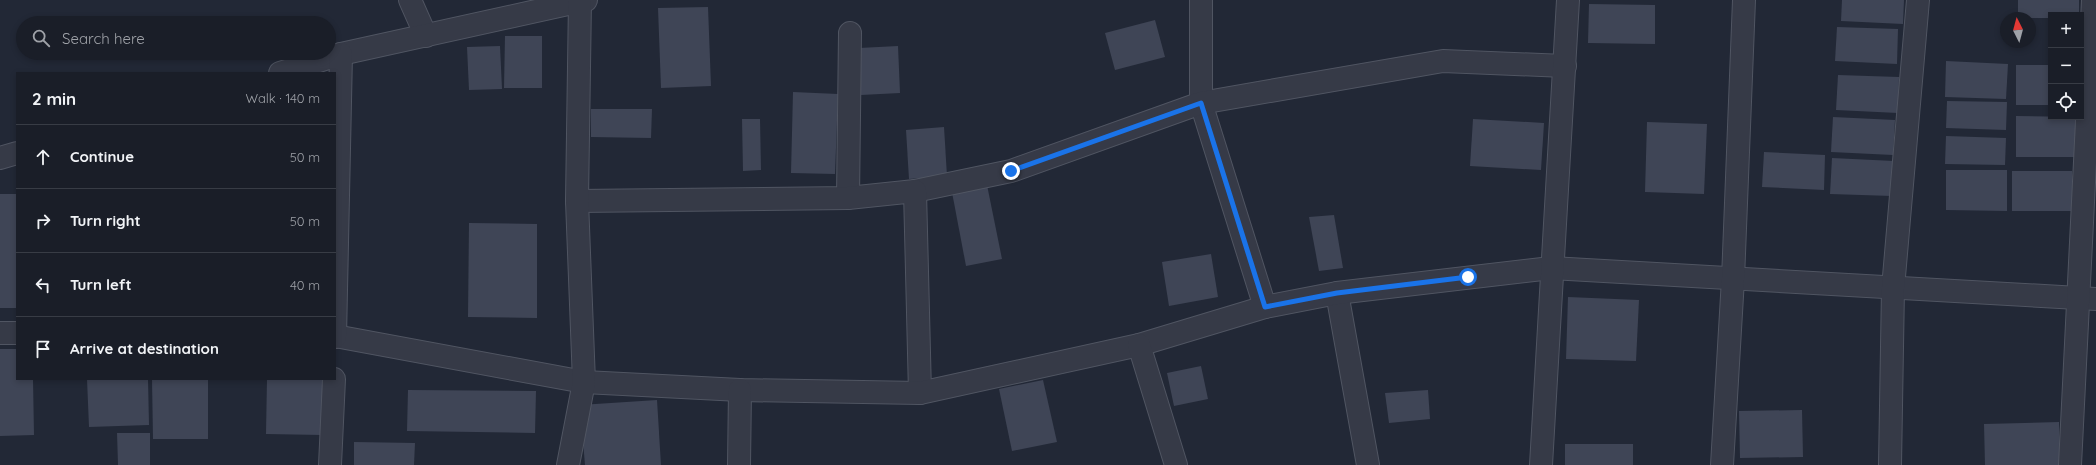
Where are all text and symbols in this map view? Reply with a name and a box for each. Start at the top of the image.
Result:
north arrow [2000,12,2036,48]
map controls [2048,12,2084,120]
button: + [2048,12,2084,48]
search box [16,16,336,60]
icon: search [30,27,52,49]
text: Search here [62,29,145,48]
button: − [2048,48,2084,84]
button: locate [2048,84,2084,120]
text: 2 min [32,88,76,109]
text: Walk · 140 m [245,90,320,106]
icon: ahead [32,146,54,168]
text: Continue [70,147,134,166]
text: 50 m [290,149,320,165]
route end [1002,162,1020,180]
icon: right [32,210,54,232]
text: Turn right [70,211,141,230]
text: 50 m [290,213,320,229]
route start [1459,268,1477,286]
icon: left [32,274,54,296]
text: Turn left [70,275,132,294]
text: 40 m [290,277,320,293]
icon: arrive [32,338,54,360]
text: Arrive at destination [70,339,219,358]

